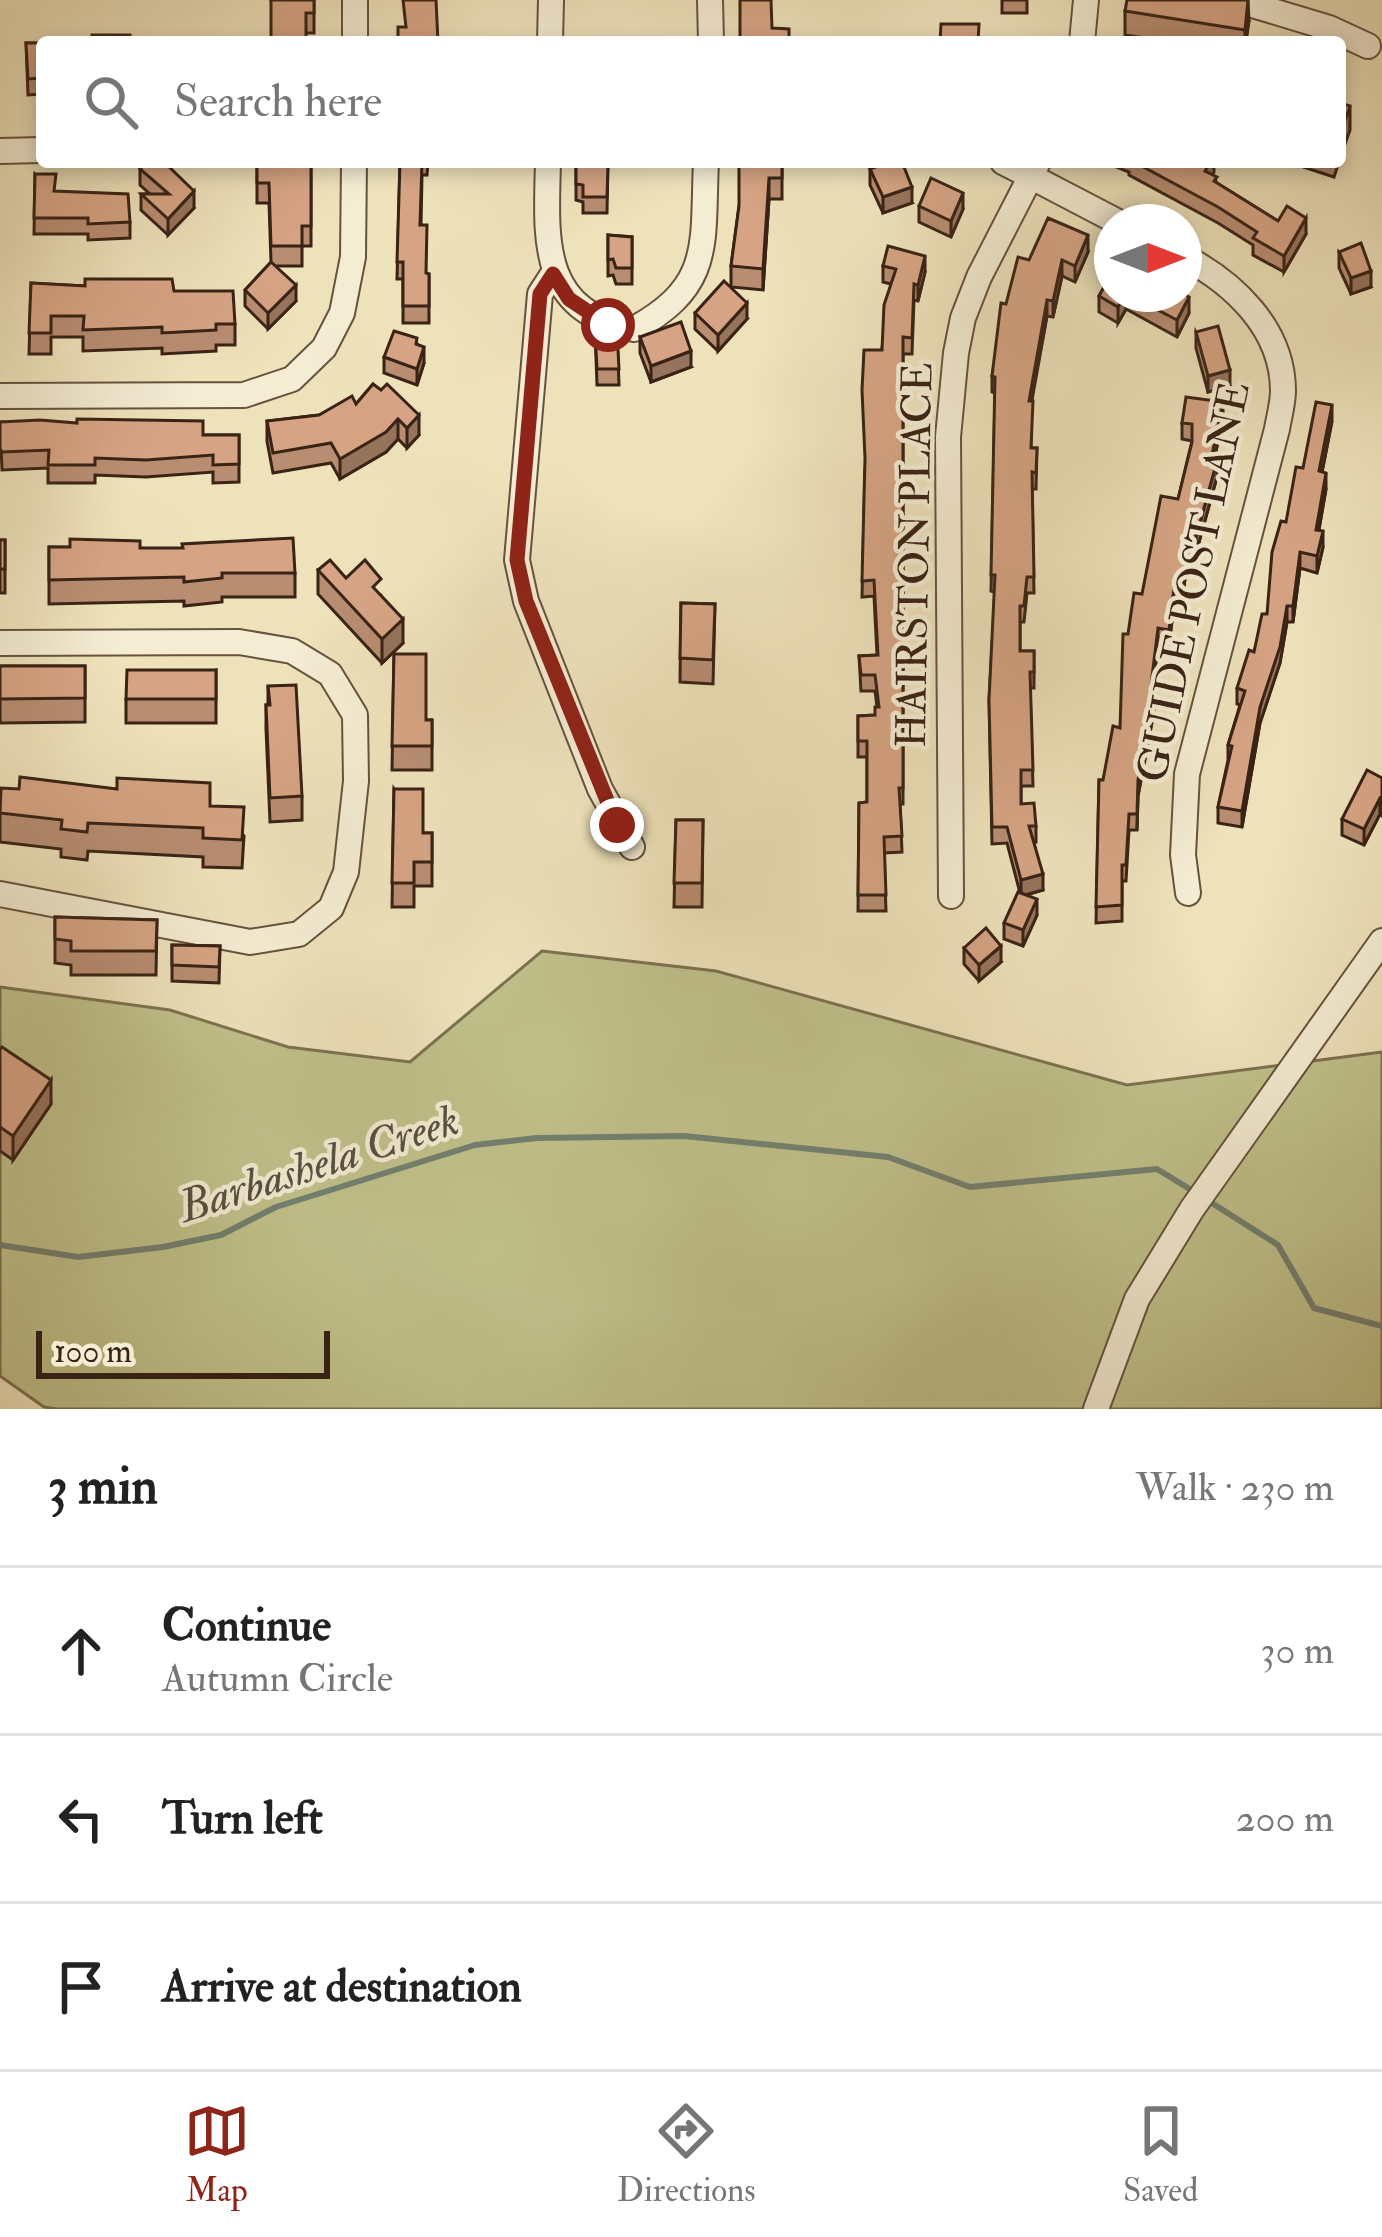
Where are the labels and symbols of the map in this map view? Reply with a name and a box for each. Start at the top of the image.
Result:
north arrow [1094,204,1202,312]
route start [581,298,635,352]
street label: HAIRSTON PLACE [886,362,944,748]
street label: GUIDE POST LANE [1126,377,1262,787]
route end [590,798,644,852]
water label: Barbashela Creek [170,1092,466,1236]
scale bar [36,1325,330,1378]

